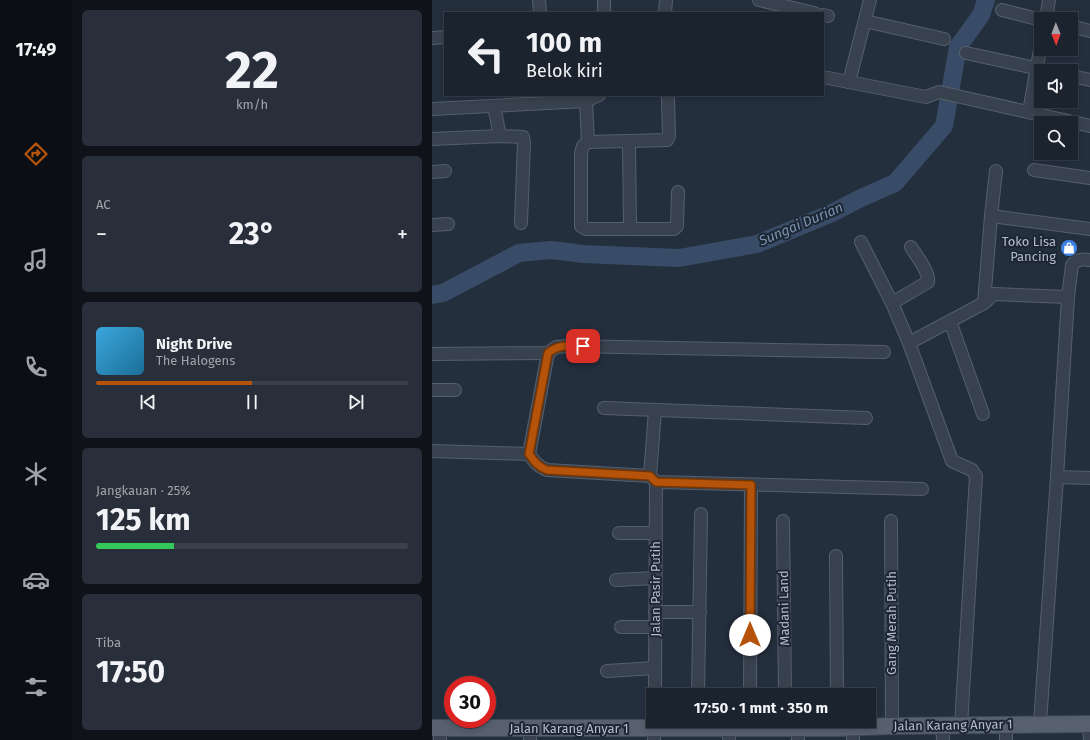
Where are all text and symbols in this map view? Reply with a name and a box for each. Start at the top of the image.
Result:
north arrow [1034,12,1078,56]
map controls [1034,12,1078,160]
text: 100 m [526,26,602,59]
icon: left [460,28,512,80]
text: 17:49 [16,39,56,61]
text: 22 [225,39,279,102]
text: Belok kiri [526,60,603,82]
button: sound [1034,64,1078,108]
text: km/h [236,97,268,112]
button: search [1034,116,1078,160]
icon: directions [22,140,50,168]
text: AC [96,197,111,212]
water label: Sungai Durian [755,199,846,250]
text: 23° [229,216,275,252]
text: − [96,221,107,248]
text: + [397,221,408,248]
place label: Toko Lisa Pancing [1002,234,1056,264]
shop icon: Toko Lisa Pancing [1059,238,1079,258]
icon: music [22,246,50,274]
pin [566,329,600,363]
text: Night Drive [156,335,232,353]
icon: arrive [572,335,594,357]
icon: phone [22,353,50,381]
text: The Halogens [156,353,235,368]
icon: previous [137,391,159,413]
icon: pause [241,391,263,413]
icon: next [345,391,367,413]
icon: climate [22,460,50,488]
text: Jangkauan · 25% [96,483,191,498]
text: 125 km [96,502,191,538]
street label: Jalan Pasir Putih [648,541,663,637]
icon: car [22,566,50,594]
street label: Madani Land [776,570,792,646]
street label: Gang Merah Putih [884,571,899,675]
position arrow [729,614,771,656]
text: Tiba [96,635,121,650]
text: 17:50 [96,654,165,690]
icon: filters [22,673,50,701]
speed limit sign: 30 [444,676,496,728]
text: 17:50 · 1 mnt · 350 m [694,699,828,717]
street label: Jalan Karang Anyar 1 [893,716,1013,734]
street label: Jalan Karang Anyar 1 [509,721,629,736]

